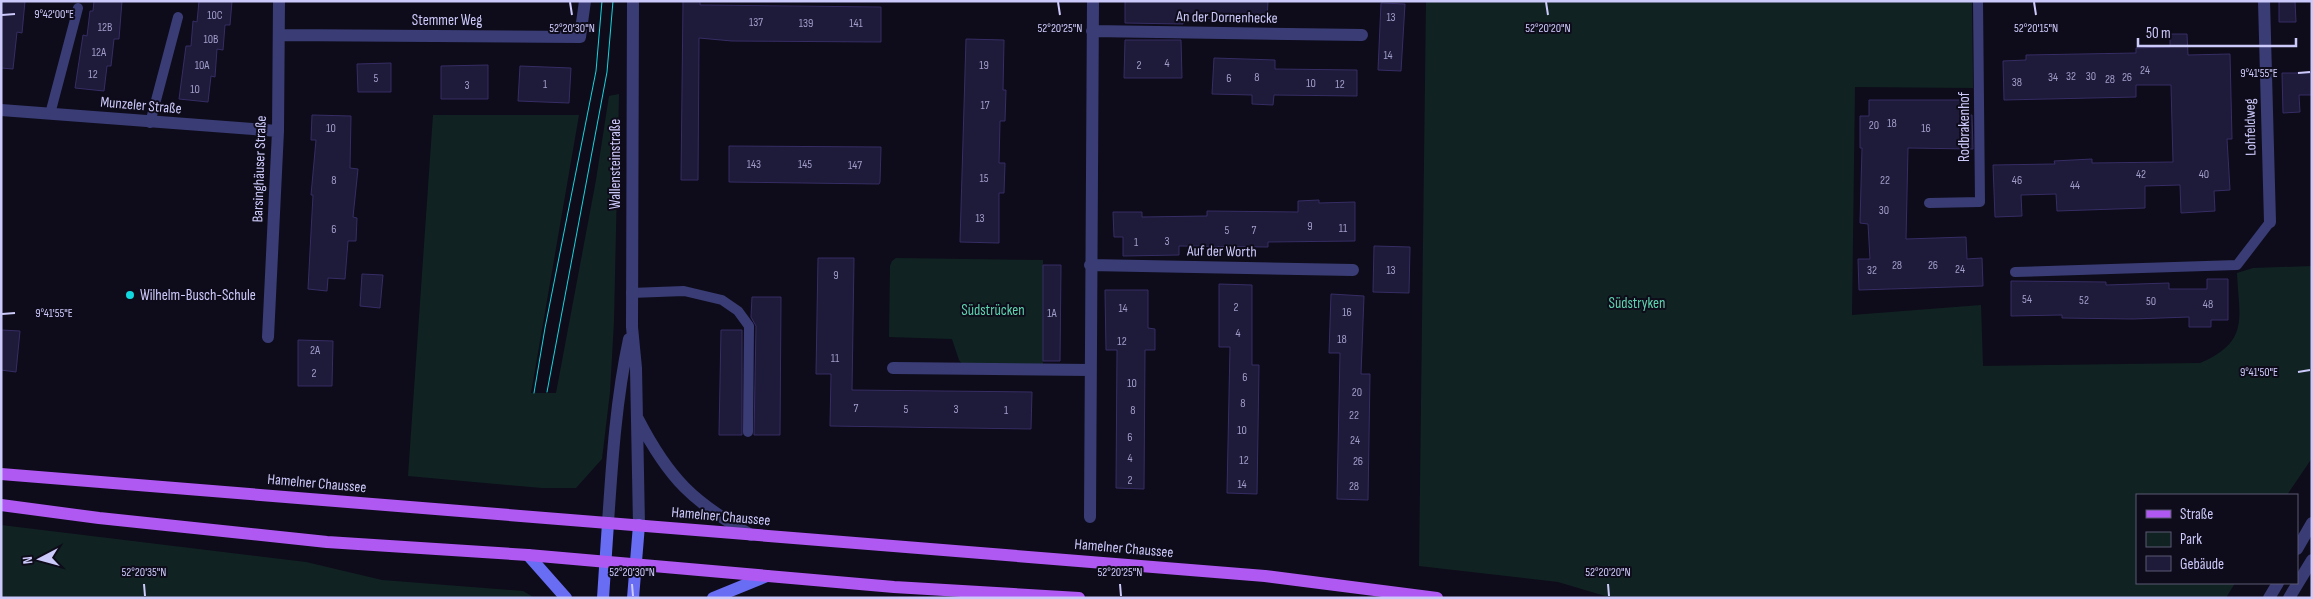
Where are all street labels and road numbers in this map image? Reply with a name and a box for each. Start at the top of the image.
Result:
street label: An der Dornenhecke [1175,7,1278,28]
street label: Stemmer Weg [412,11,482,30]
street label: Rodbrakenhof [1955,91,1974,162]
street label: Munzeler Straße [100,92,182,119]
street label: Lohfeldweg [2240,98,2261,156]
street label: Barsinghäuser Straße [248,115,271,223]
street label: Wallensteinstraße [606,119,625,209]
street label: Auf der Worth [1186,241,1257,262]
street label: Hamelner Chaussee [267,470,367,497]
street label: Hamelner Chaussee [671,503,771,530]
street label: Hamelner Chaussee [1074,535,1174,562]

